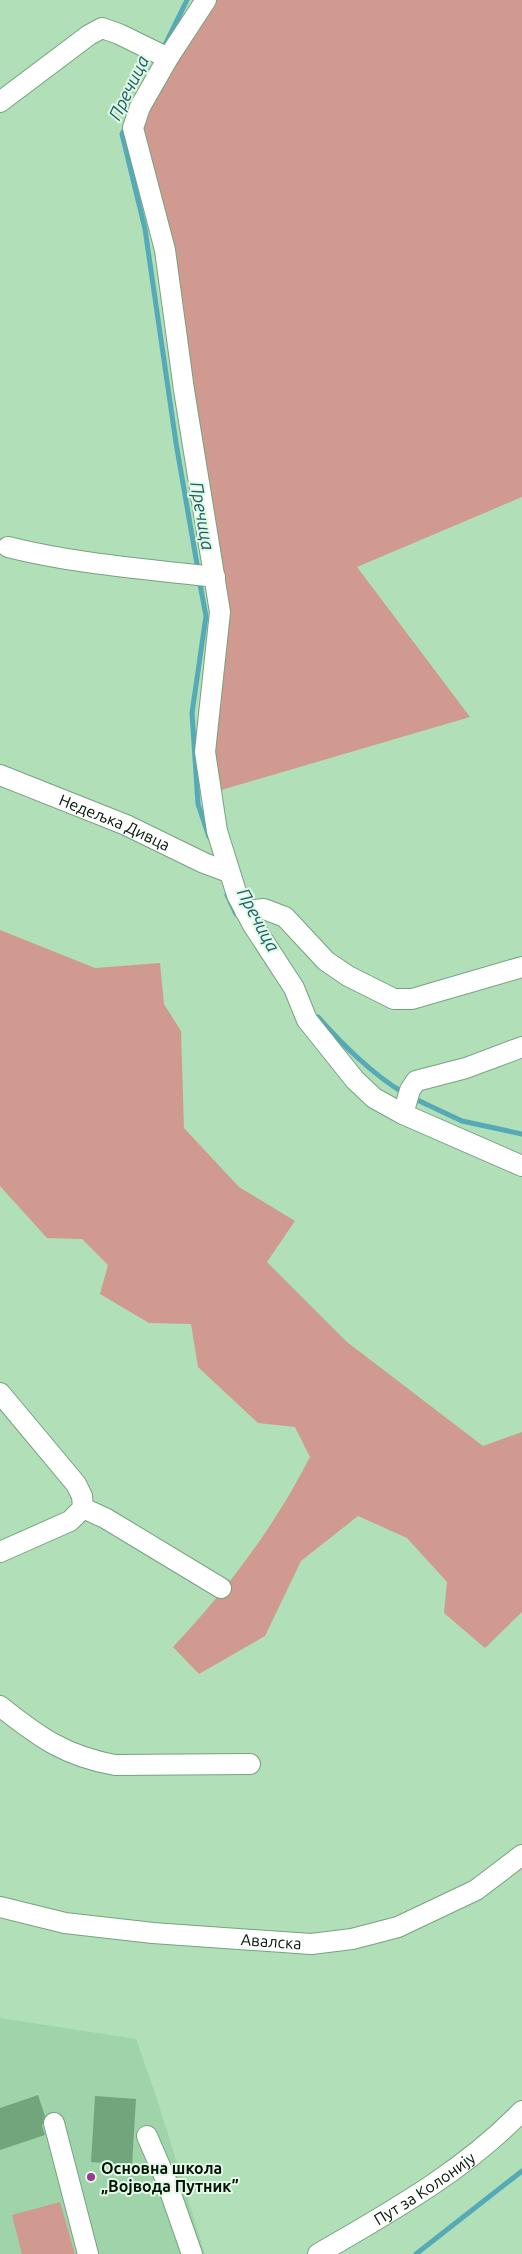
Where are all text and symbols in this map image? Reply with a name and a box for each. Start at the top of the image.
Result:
water label: Пречица [104,52,152,123]
water label: Пречица [187,480,219,552]
street label: Недељка Дивца [57,790,173,854]
water label: Пречица [234,884,284,955]
street label: Авалска [240,1930,302,1952]
street label: Пут за Колонију [371,2148,479,2228]
place label: Основна школа „Војвода Путник” [101,2159,239,2195]
marker: Основна школа „Војвода Путник” [85,2171,97,2183]

